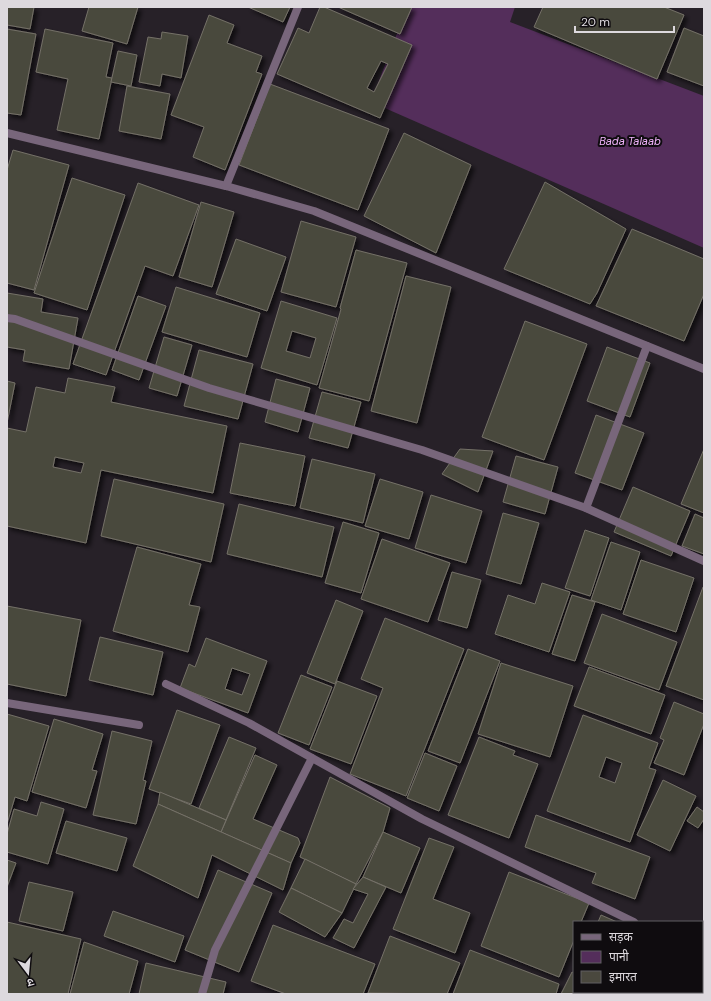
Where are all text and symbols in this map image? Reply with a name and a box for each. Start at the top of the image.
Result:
scale bar [575,8,674,34]
text: 20 m [581,14,610,30]
water label: Bada Talaab [599,134,661,148]
legend [573,921,703,993]
text: सड़क [609,929,634,945]
text: पानी [609,949,630,965]
north arrow [8,953,48,993]
text: इमारत [609,969,638,985]
text: उ [25,975,36,990]

